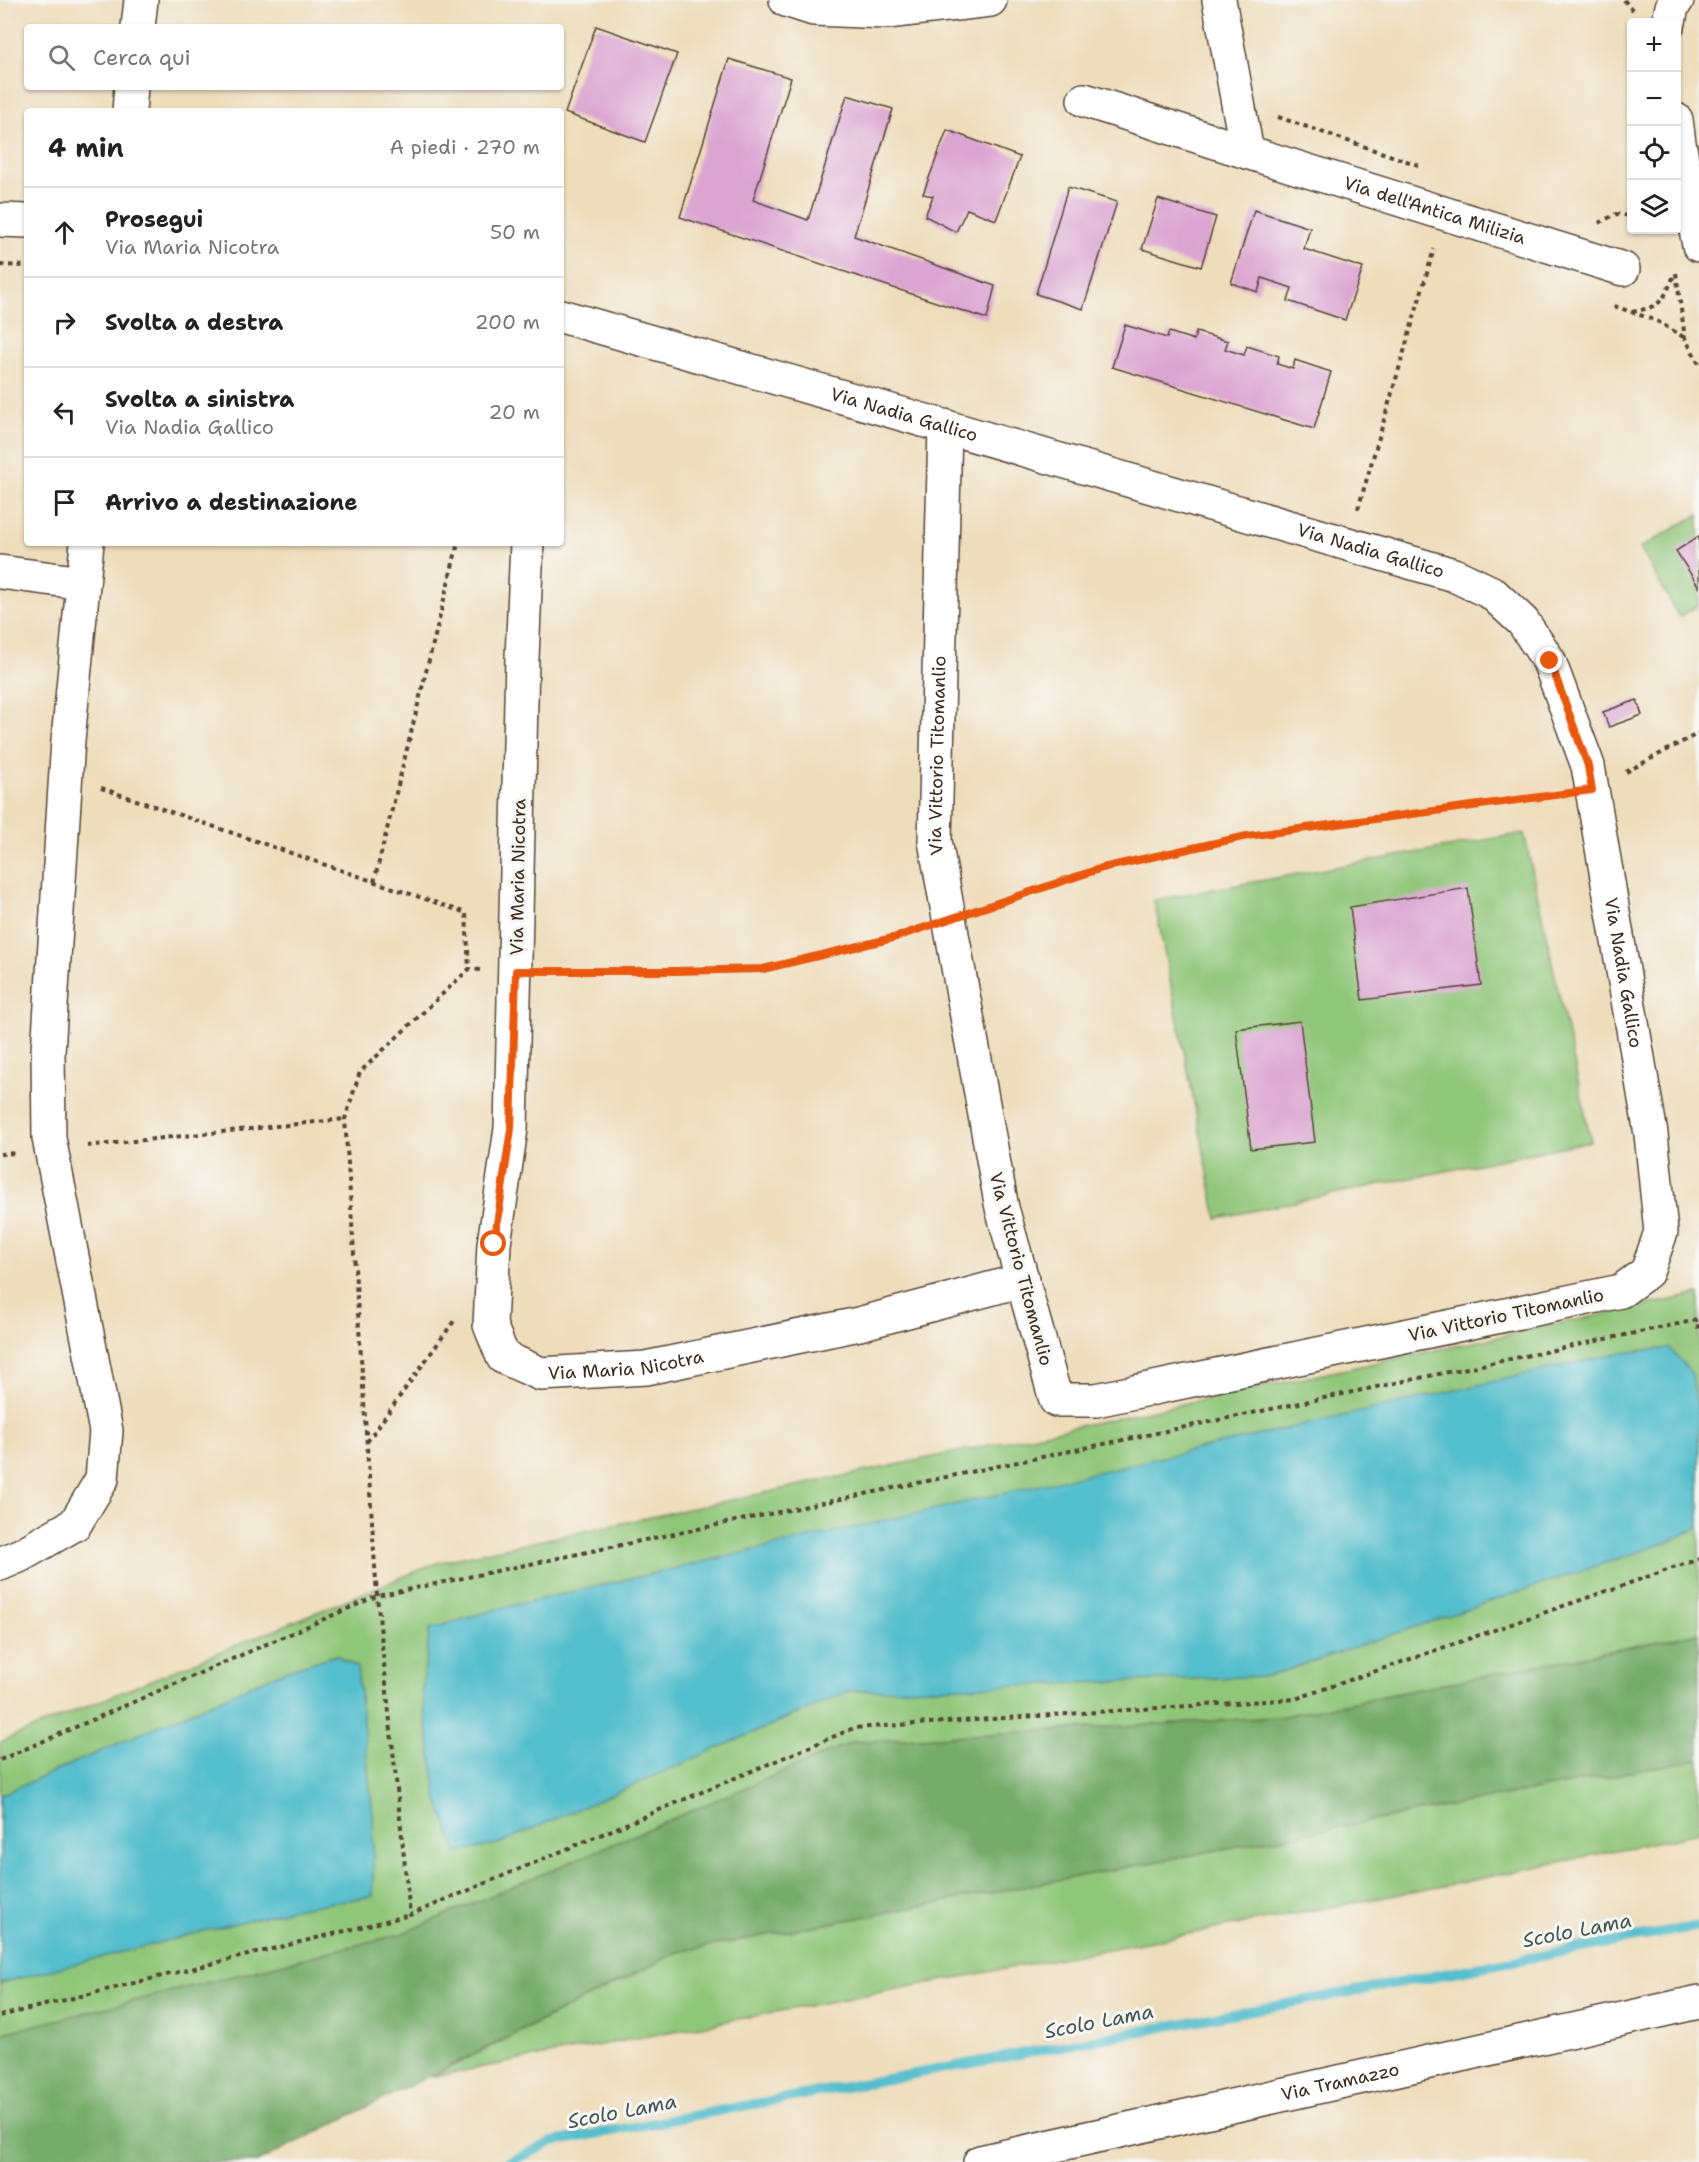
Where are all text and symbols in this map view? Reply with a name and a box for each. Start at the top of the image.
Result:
map controls [1627,18,1681,234]
button: + [1627,18,1681,72]
search box [24,24,564,90]
icon: search [45,41,78,74]
text: Cerca qui [93,43,191,72]
button: − [1627,72,1681,126]
button: locate [1627,126,1681,180]
text: 4 min [48,130,124,165]
text: A piedi · 270 m [389,134,540,160]
street label: Via dell'Antica Milizia [1341,171,1529,250]
button: layers [1627,180,1681,234]
text: Prosegui [105,205,203,234]
icon: ahead [48,216,81,249]
text: 50 m [490,219,540,245]
text: Via Maria Nicotra [105,234,279,260]
icon: right [48,306,81,339]
text: Svolta a destra [105,308,283,337]
text: 200 m [475,309,540,335]
street label: Via Nadia Gallico [828,382,981,447]
text: Svolta a sinistra [105,385,294,414]
icon: left [48,396,81,429]
text: 20 m [489,399,540,425]
text: Via Nadia Gallico [105,414,274,440]
icon: arrive [48,486,81,519]
text: Arrivo a destinazione [105,488,357,517]
street label: Via Nadia Gallico [1294,518,1447,584]
route end [1536,647,1562,673]
street label: Via Vittorio Titomanlio [923,655,951,857]
street label: Via Maria Nicotra [505,798,531,956]
street label: Via Nadia Gallico [1599,896,1648,1050]
street label: Via Vittorio Titomanlio [984,1170,1058,1368]
route start [480,1230,506,1256]
street label: Via Vittorio Titomanlio [1406,1283,1606,1347]
street label: Via Maria Nicotra [547,1344,706,1386]
water label: Scolo Lama [1520,1907,1634,1953]
water label: Scolo Lama [1042,1998,1156,2044]
street label: Via Tramazzo [1279,2057,1402,2107]
water label: Scolo Lama [565,2088,679,2134]

